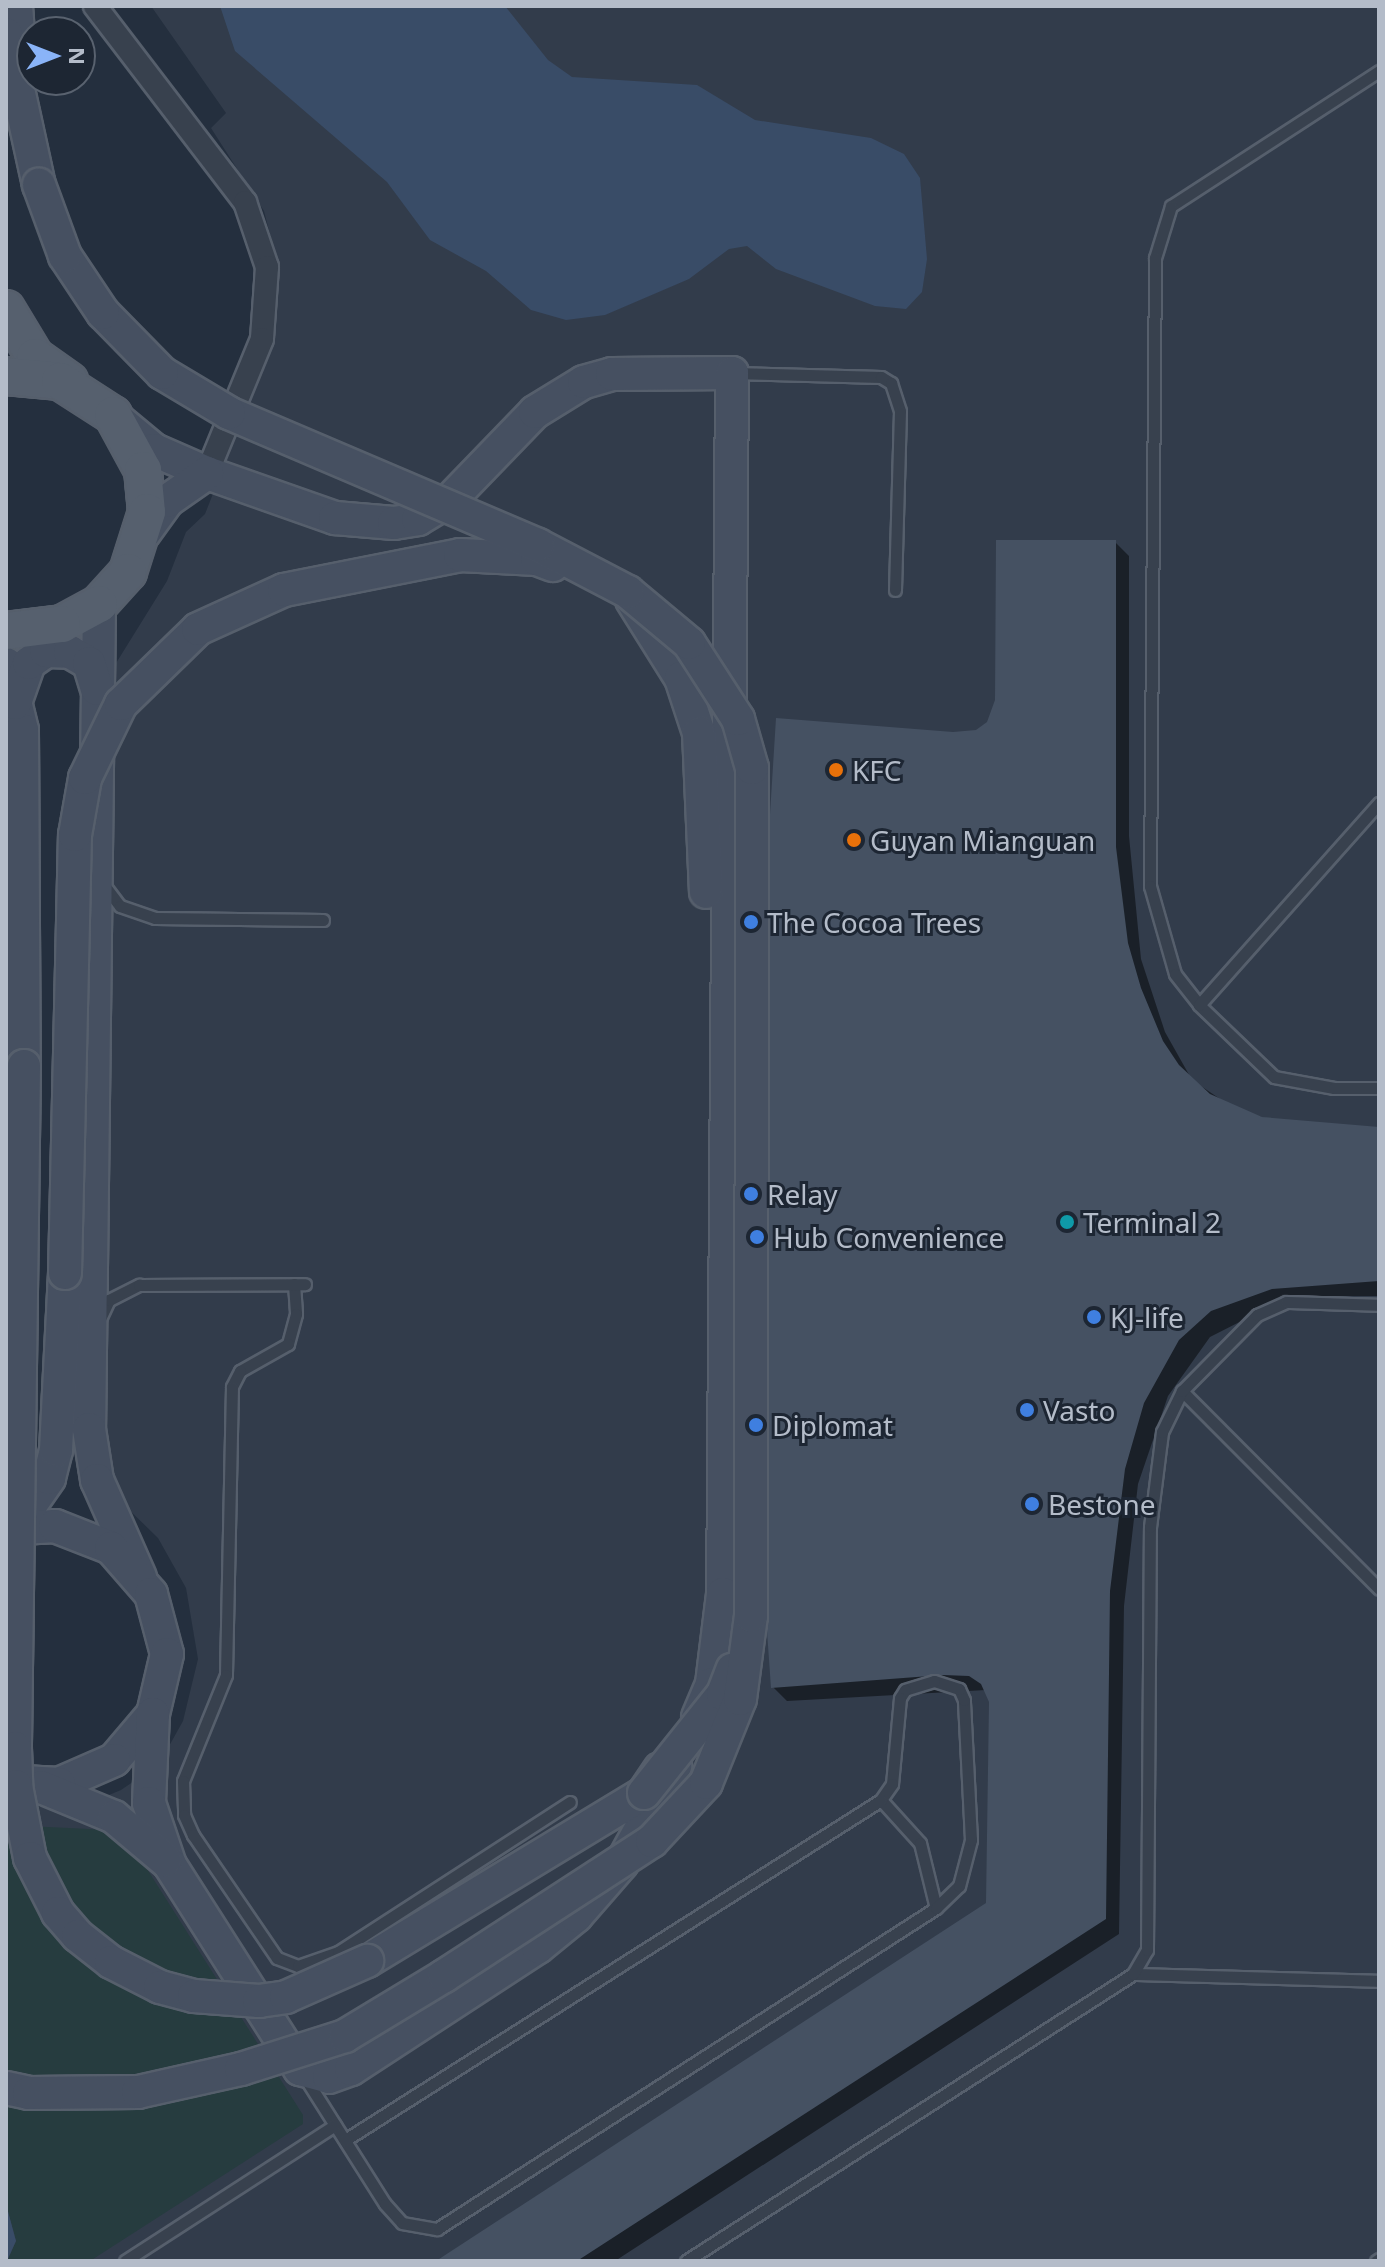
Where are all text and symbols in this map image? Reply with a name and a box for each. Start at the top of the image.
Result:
north arrow [16,16,96,96]
text: N [63,47,93,65]
place label: KFC [852,753,902,787]
marker: KFC [827,761,845,779]
place label: Guyan Mianguan [870,823,1095,857]
marker: Guyan Mianguan [845,831,863,849]
place label: The Cocoa Trees [767,905,981,939]
marker: The Cocoa Trees [742,913,760,931]
place label: Relay [767,1177,837,1211]
marker: Relay [742,1185,760,1203]
place label: Terminal 2 [1083,1205,1221,1239]
marker: Terminal 2 [1058,1213,1076,1231]
place label: Hub Convenience [773,1220,1004,1254]
marker: Hub Convenience [748,1228,766,1246]
place label: KJ-life [1110,1300,1184,1334]
marker: KJ-life [1085,1308,1103,1326]
place label: Vasto [1043,1393,1115,1427]
marker: Vasto [1018,1401,1036,1419]
place label: Diplomat [772,1408,893,1442]
marker: Diplomat [747,1416,765,1434]
place label: Bestone [1048,1487,1156,1521]
marker: Bestone [1023,1495,1041,1513]

